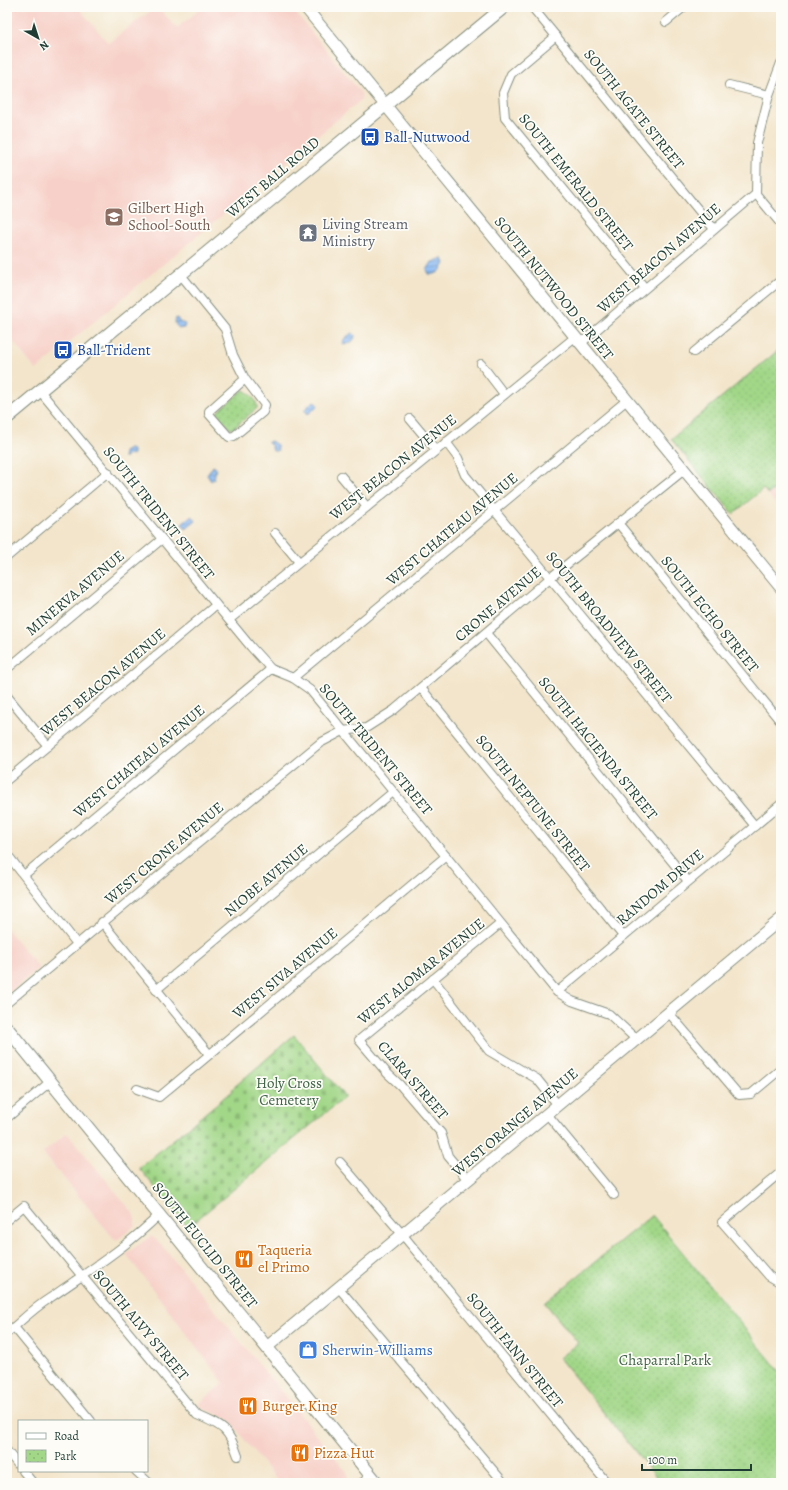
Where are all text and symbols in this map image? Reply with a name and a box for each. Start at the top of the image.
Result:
north arrow [18,18,58,58]
text: N [36,37,52,54]
street label: SOUTH AGATE STREET [579,45,689,174]
street label: SOUTH EMERALD STREET [514,109,638,256]
bus stop icon: Ball-Nutwood [359,126,381,148]
place label: Ball-Nutwood [384,127,471,147]
street label: WEST BALL ROAD [221,132,324,223]
place label: Gilbert High School-South [128,198,211,235]
street label: WEST BEACON AVENUE [592,199,725,318]
school or university icon: Gilbert High School-South [103,206,125,228]
street label: SOUTH NUTWOOD STREET [490,212,619,365]
place label: Living Stream Ministry [322,214,409,251]
temple icon: Living Stream Ministry [297,222,319,244]
bus stop icon: Ball-Trident [52,339,74,361]
place label: Ball-Trident [77,340,151,360]
street label: WEST BEACON AVENUE [325,410,461,525]
street label: SOUTH TRIDENT STREET [99,442,220,584]
street label: WEST CHATEAU AVENUE [381,468,522,591]
street label: MINERVA AVENUE [22,546,128,640]
street label: SOUTH BROADVIEW STREET [542,547,677,708]
street label: SOUTH ECHO STREET [657,551,764,677]
street label: CRONE AVENUE [450,562,546,646]
street label: WEST BEACON AVENUE [35,624,170,741]
street label: SOUTH HACIENDA STREET [534,672,662,824]
street label: SOUTH TRIDENT STREET [315,679,438,820]
street label: WEST CHATEAU AVENUE [68,700,209,823]
street label: SOUTH NEPTUNE STREET [471,730,595,876]
street label: WEST CRONE AVENUE [100,797,228,909]
street label: NIOBE AVENUE [220,839,312,921]
street label: RANDOM DRIVE [612,844,708,930]
street label: WEST ALOMAR AVENUE [352,913,489,1029]
street label: WEST SIVA AVENUE [227,923,342,1024]
street label: CLARA STREET [373,1036,453,1124]
street label: WEST ORANGE AVENUE [447,1063,582,1181]
park label: Holy Cross Cemetery [256,1073,322,1110]
street label: SOUTH EUCLID STREET [148,1178,263,1313]
place label: Taqueria el Primo [258,1240,312,1277]
restaurant icon: Taqueria el Primo [233,1248,255,1270]
street label: SOUTH ALVY STREET [89,1265,194,1385]
street label: SOUTH FANN STREET [462,1288,568,1412]
shop icon: Sherwin-Williams [297,1339,319,1361]
place label: Sherwin-Williams [322,1340,433,1360]
park label: Chaparral Park [619,1350,712,1370]
restaurant icon: Burger King [237,1395,259,1417]
place label: Burger King [262,1396,338,1416]
legend [18,1420,148,1472]
text: Road [54,1428,80,1444]
restaurant icon: Pizza Hut [289,1442,311,1464]
place label: Pizza Hut [314,1443,375,1463]
scale bar [642,1446,751,1472]
text: Park [54,1448,77,1464]
text: 100 m [648,1452,677,1468]

